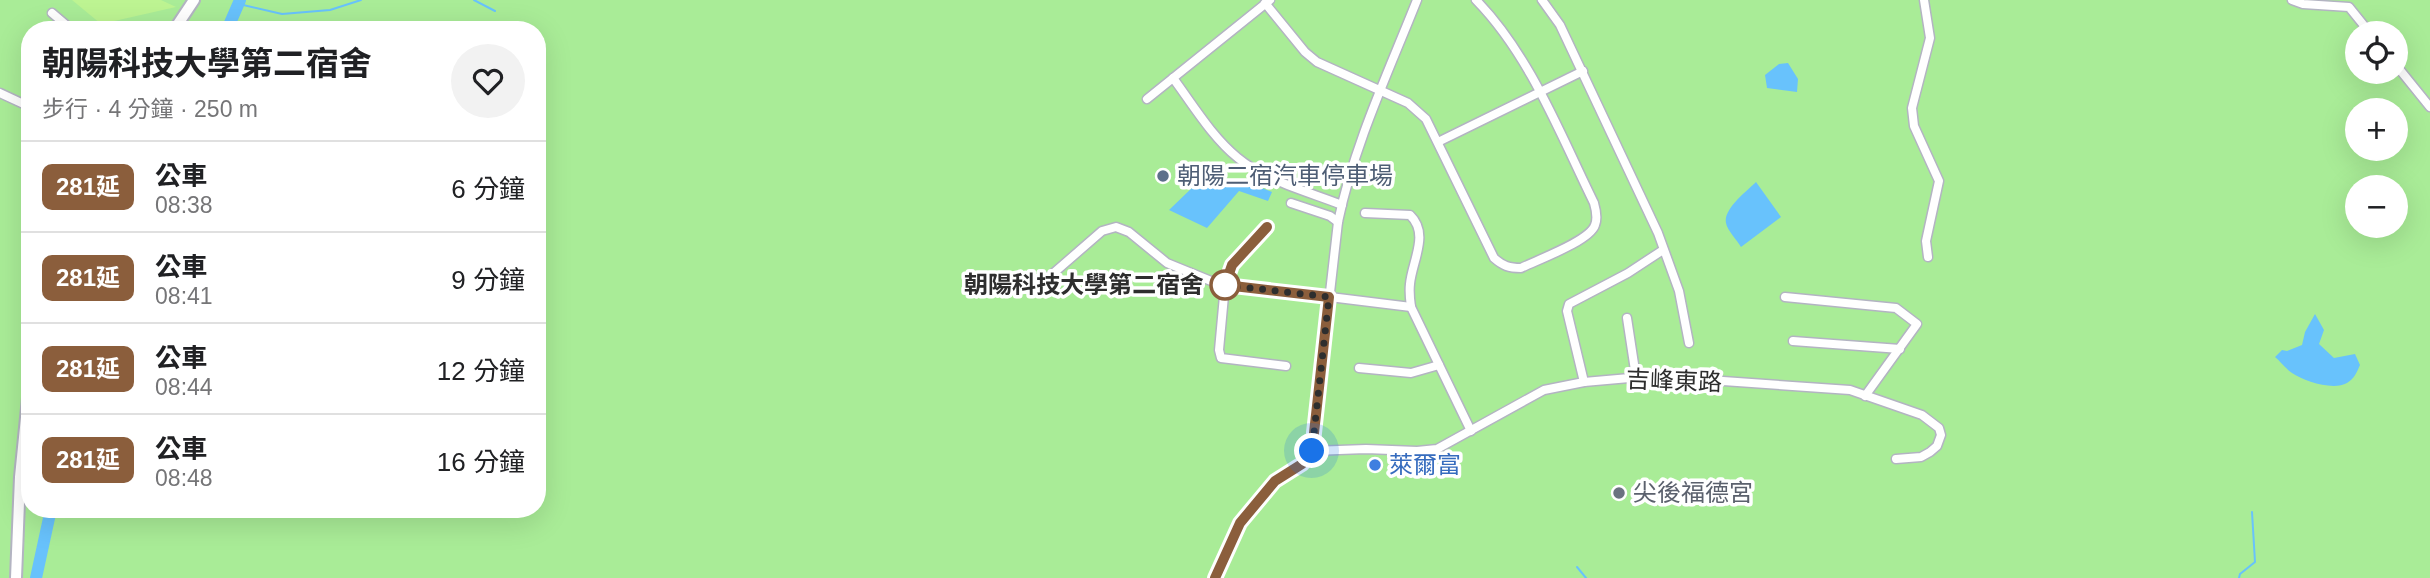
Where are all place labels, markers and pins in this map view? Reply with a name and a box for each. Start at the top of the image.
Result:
place label: 朝陽二宿汽車停車場 [1177,162,1393,189]
marker: 朝陽二宿汽車停車場 [1155,168,1171,184]
marker: 朝陽科技大學第二宿舍 [1210,270,1240,300]
place label: 朝陽科技大學第二宿舍 [964,271,1204,298]
place label: 萊爾富 [1389,451,1461,478]
marker: 萊爾富 [1367,457,1383,473]
place label: 尖後福德宮 [1633,479,1753,506]
marker: 尖後福德宮 [1611,485,1627,501]

